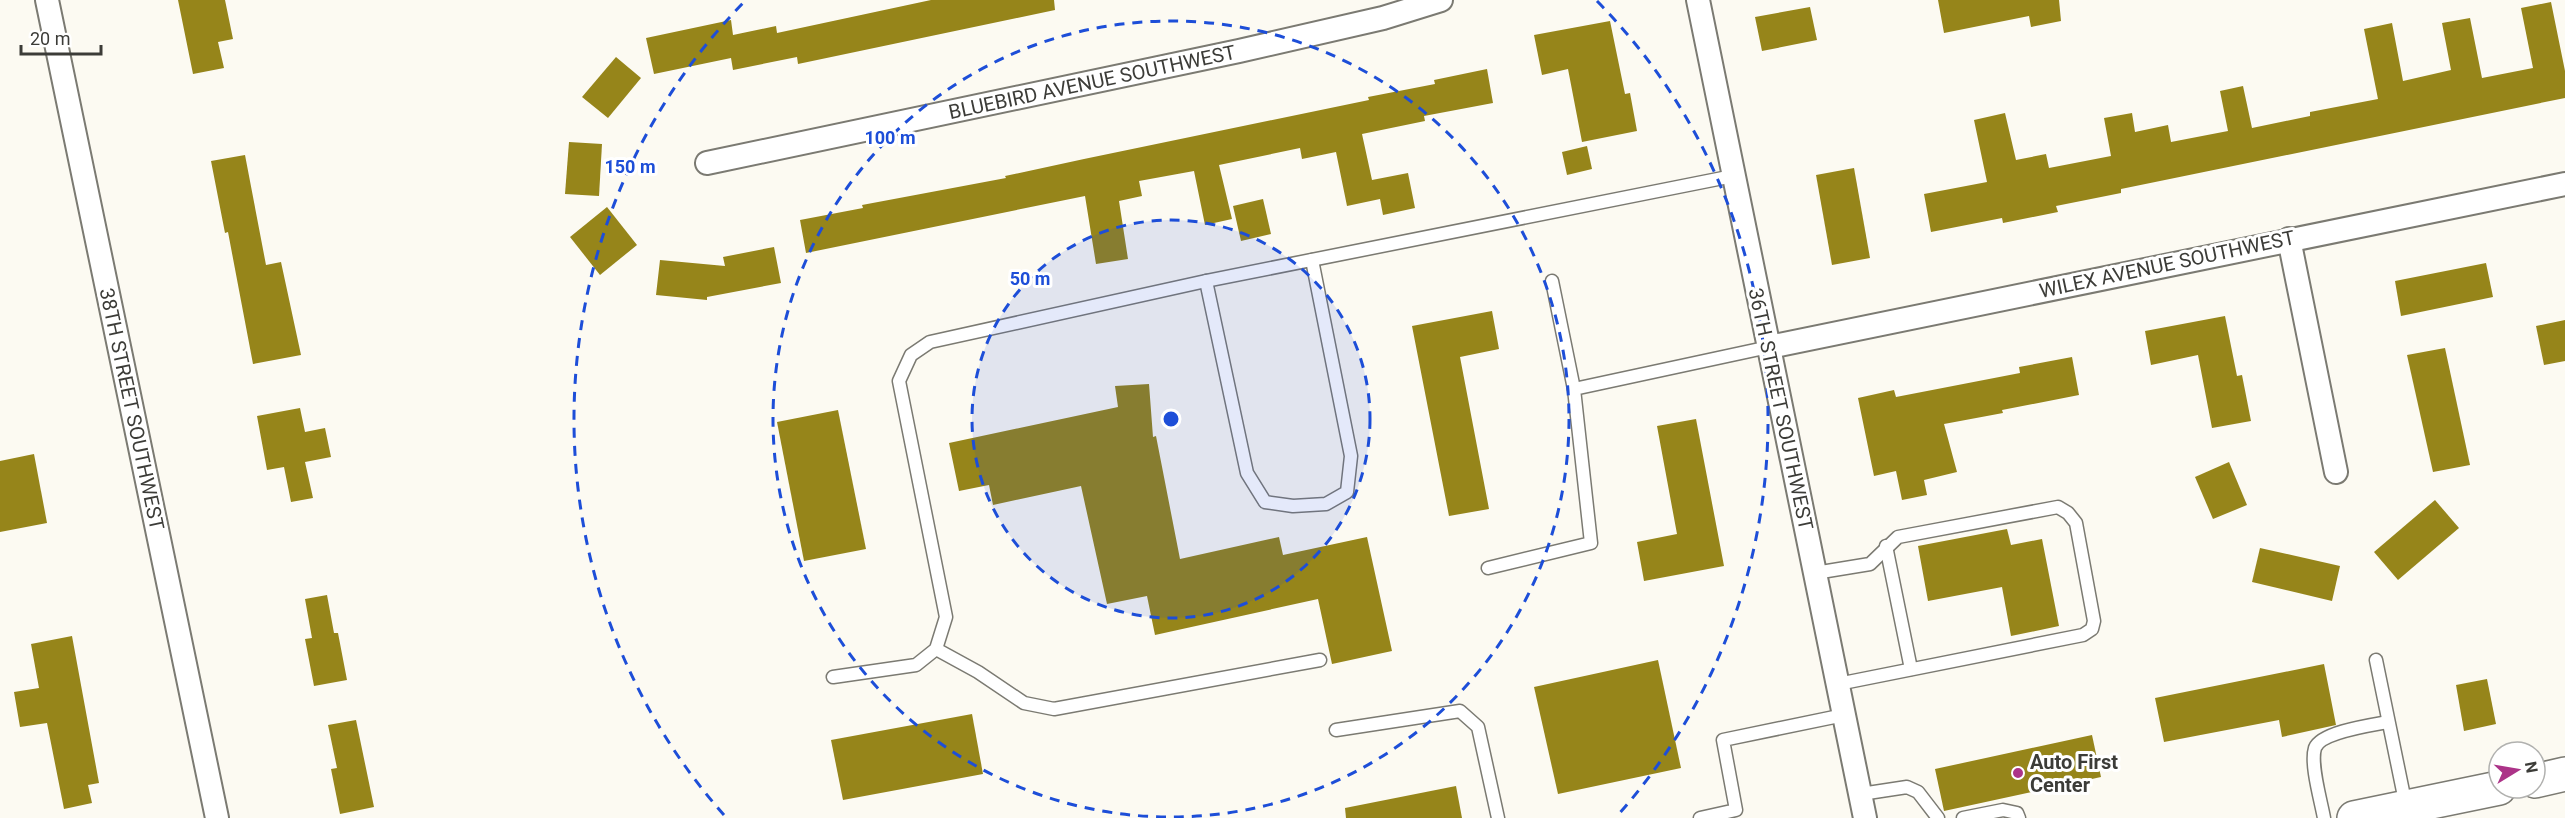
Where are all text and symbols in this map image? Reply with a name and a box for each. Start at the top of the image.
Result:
scale bar [21,18,100,56]
text: 20 m [30,28,70,49]
street label: BLUEBIRD AVENUE SOUTHWEST [946,40,1238,124]
text: 100 m [864,127,916,148]
text: 150 m [604,156,656,177]
street label: WILEX AVENUE SOUTHWEST [2037,225,2297,303]
text: 50 m [1010,268,1050,289]
street label: 38TH STREET SOUTHWEST [95,286,169,532]
street label: 36TH STREET SOUTHWEST [1744,286,1818,532]
centre of rings [1161,409,1181,429]
north arrow [2487,740,2547,800]
place label: Auto First Center [2030,750,2118,797]
text: N [2521,760,2542,775]
marker: Auto First Center [2011,766,2025,780]

